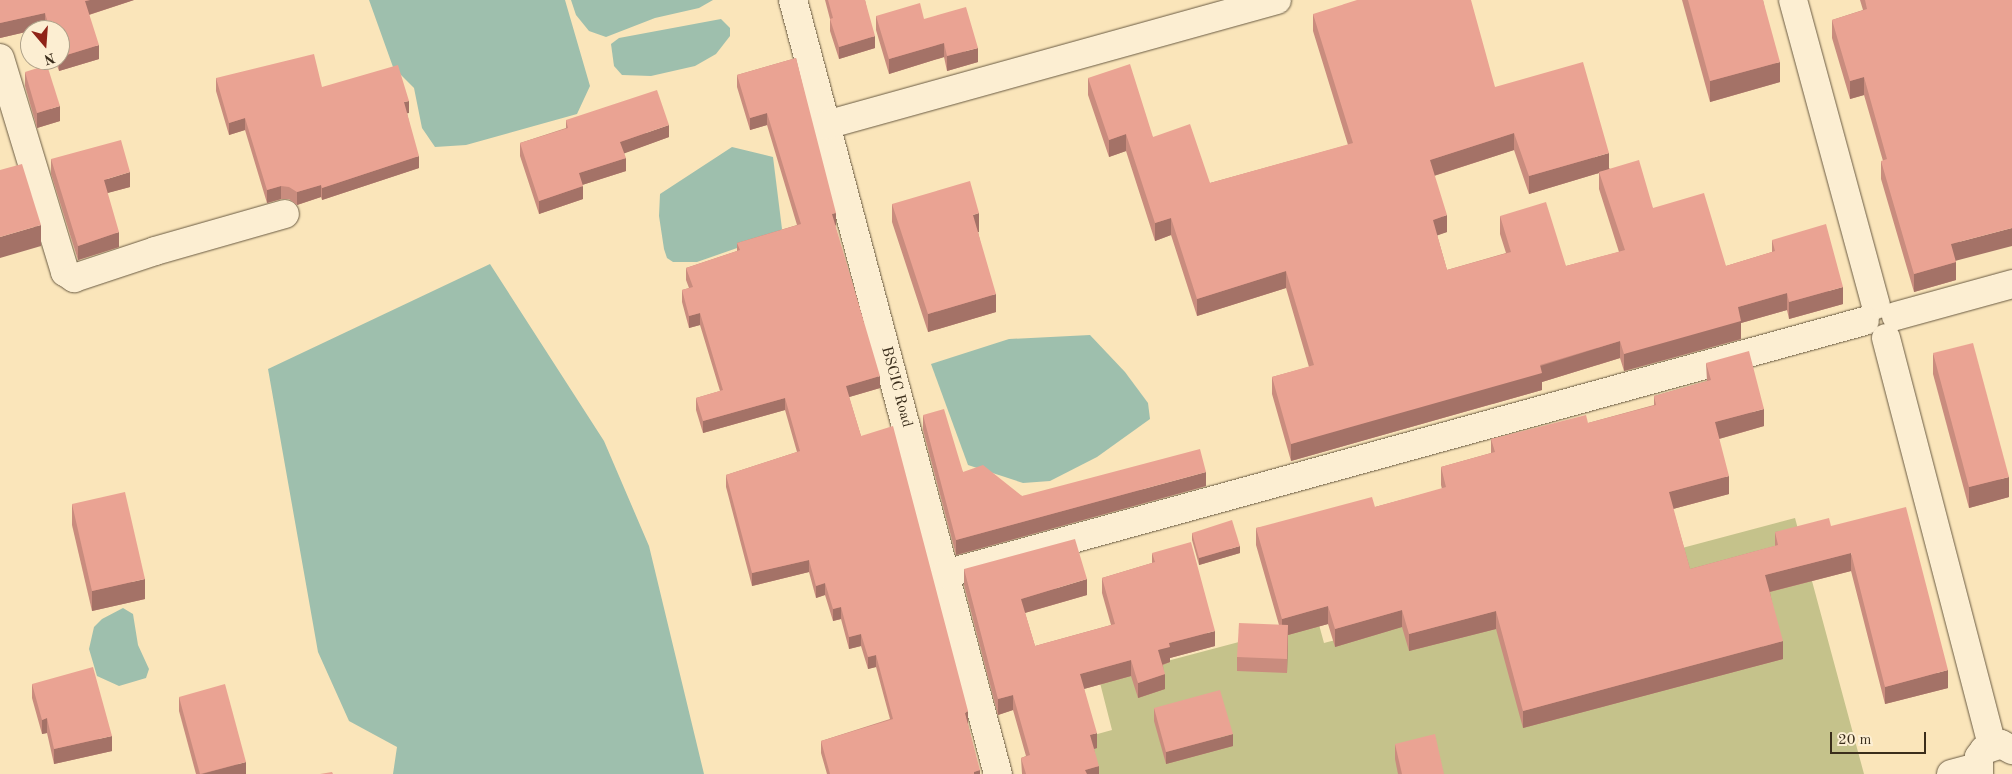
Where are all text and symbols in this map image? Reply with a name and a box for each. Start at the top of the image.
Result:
north arrow [20,20,70,70]
text: N [42,50,57,67]
street label: BSCIC Road [877,344,915,430]
scale bar [1832,722,1928,754]
text: 20 m [1838,733,1872,748]

